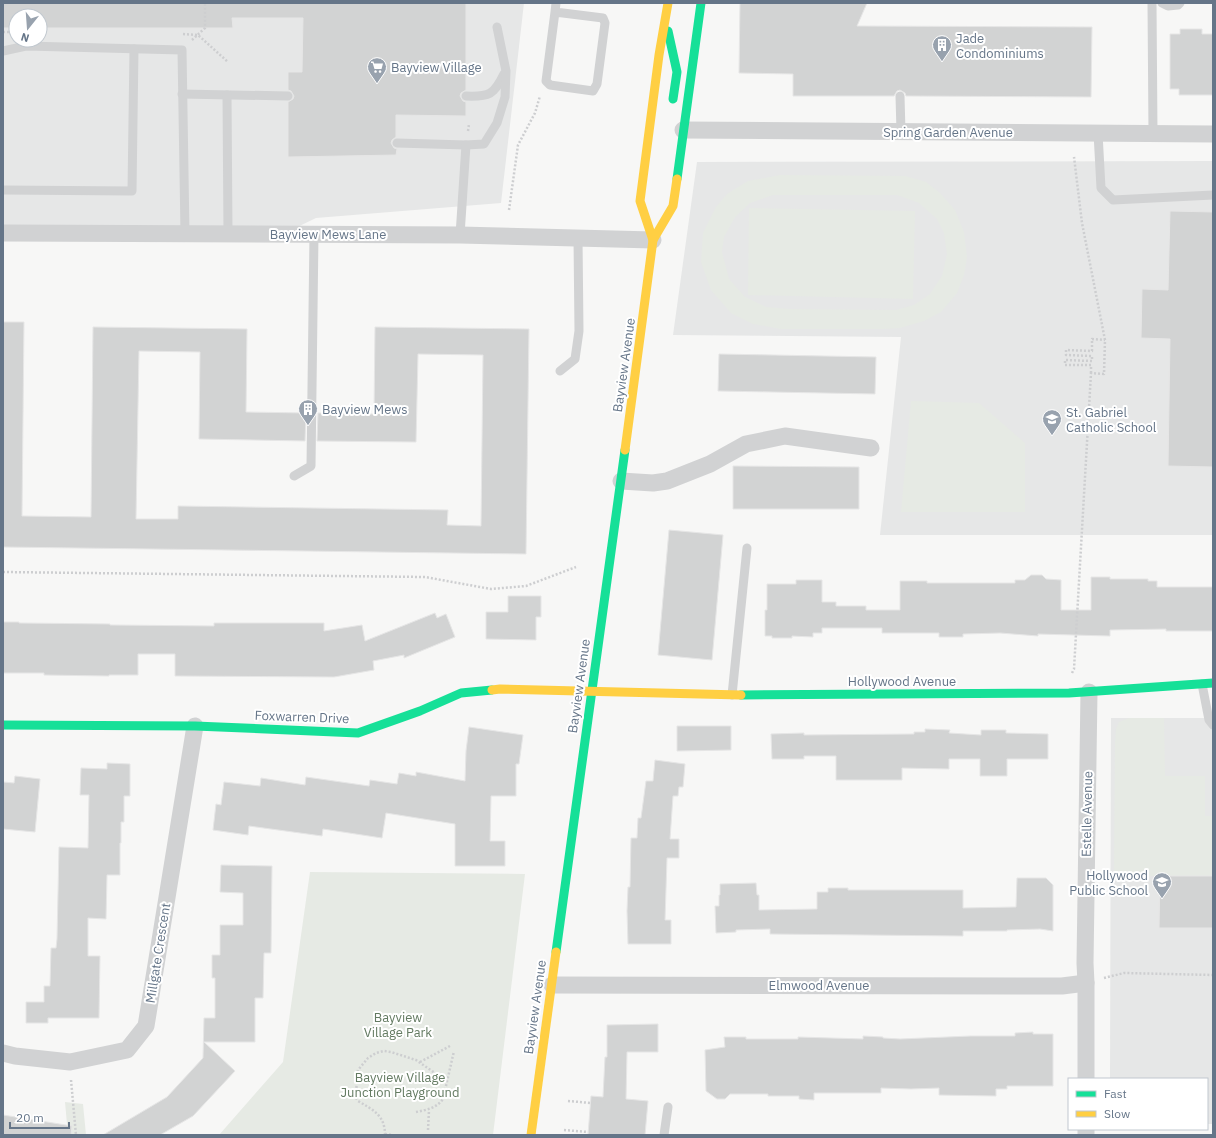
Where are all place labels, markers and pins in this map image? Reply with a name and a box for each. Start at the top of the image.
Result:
place label: Jade Condominiums [956,30,1044,62]
building icon: Jade Condominiums [931,34,953,62]
supermarket icon: Bayview Village [366,56,388,84]
place label: Bayview Village [391,59,482,76]
building icon: Bayview Mews [297,398,319,426]
place label: Bayview Mews [322,401,408,418]
place label: St. Gabriel Catholic School [1066,404,1157,436]
school or university icon: St. Gabriel Catholic School [1041,408,1063,436]
place label: Hollywood Public School [1069,867,1148,899]
school or university icon: Hollywood Public School [1151,871,1173,899]

